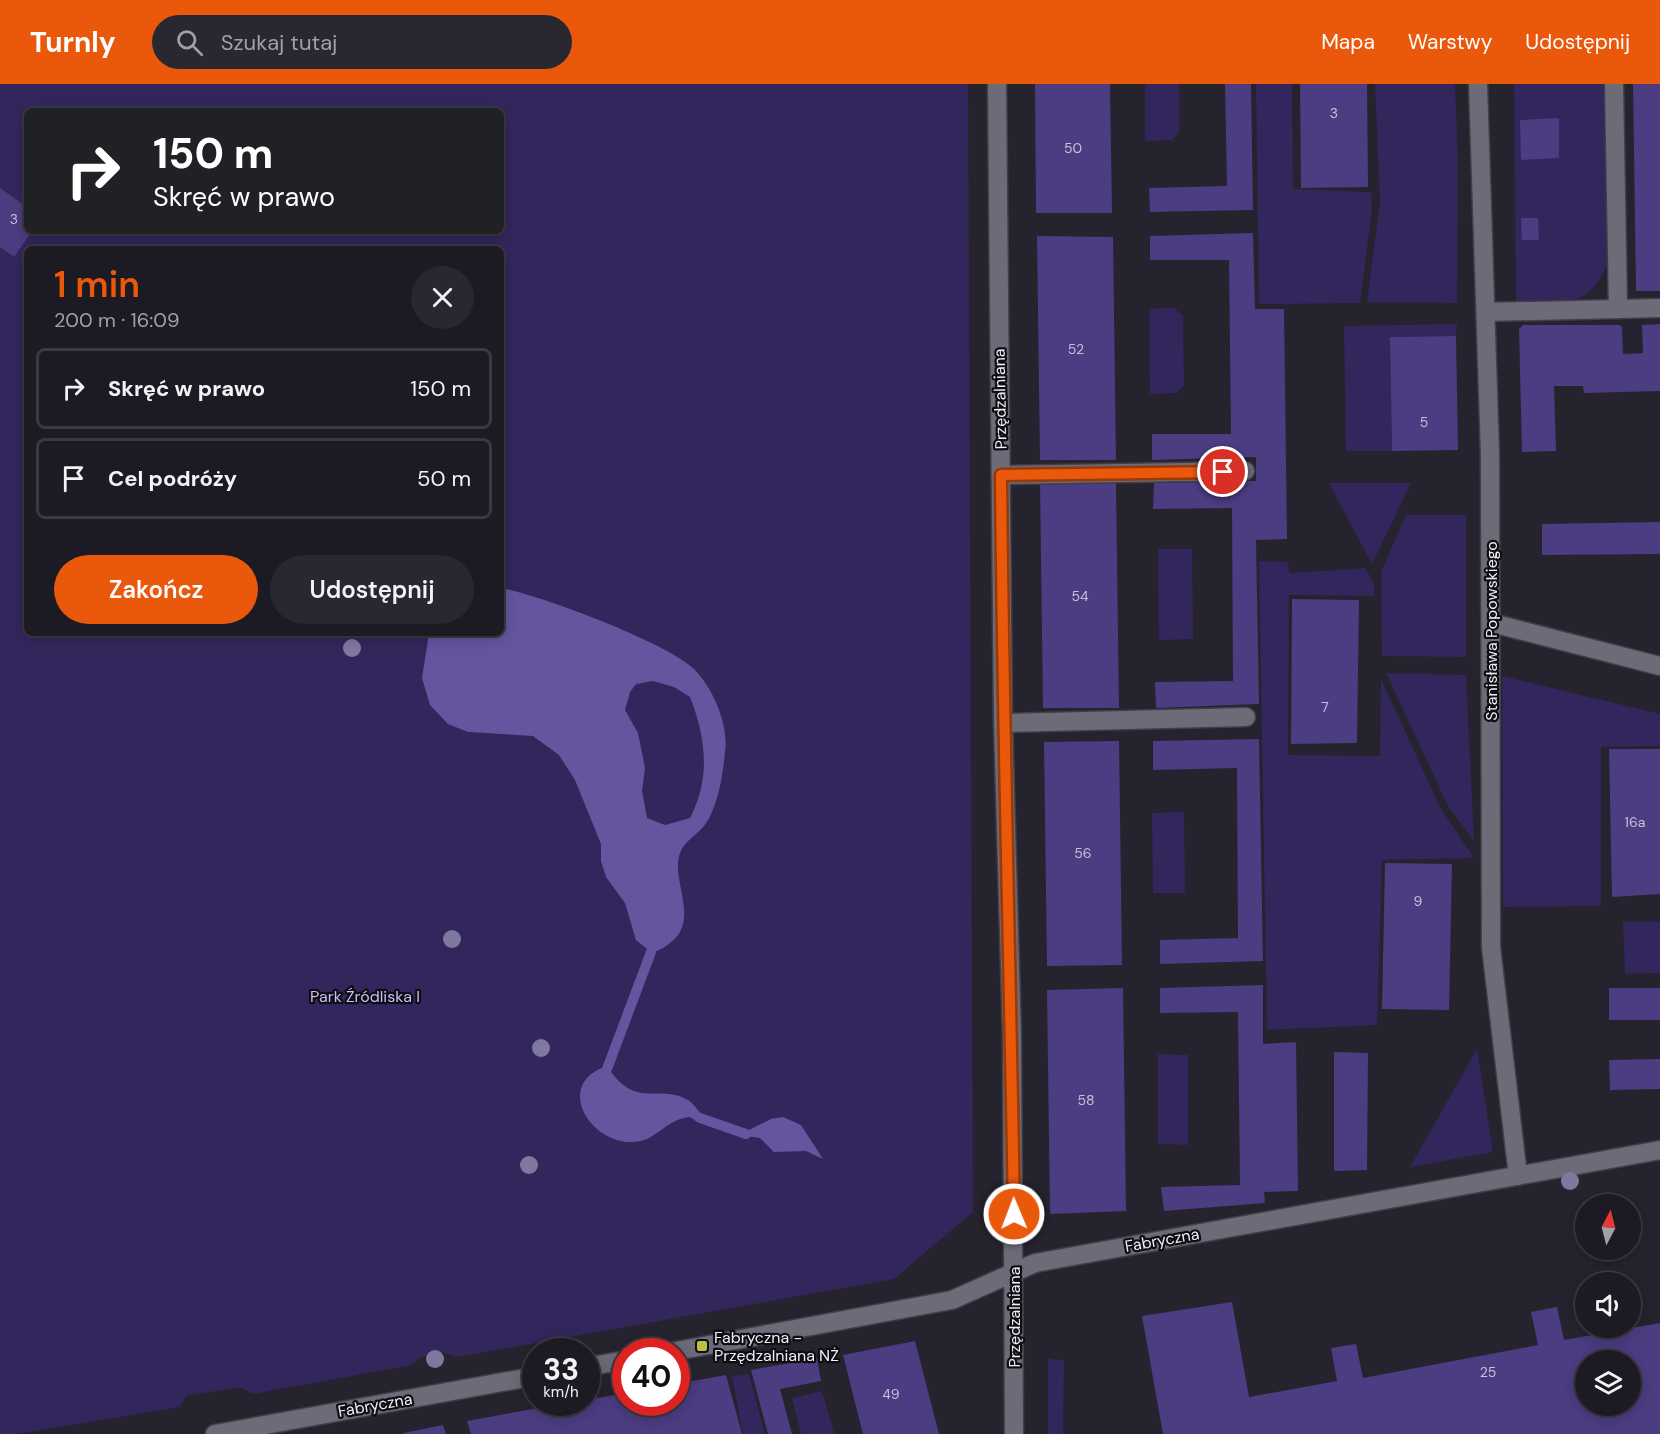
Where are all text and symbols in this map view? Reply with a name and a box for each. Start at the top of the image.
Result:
search box [152,15,572,69]
text: Turnly [30,24,116,61]
icon: search [173,26,206,59]
text: Szukaj tutaj [221,28,337,57]
text: Mapa [1321,28,1375,56]
text: Warstwy [1408,28,1492,56]
text: Udostępnij [1525,28,1630,56]
house number: 3 [1330,104,1338,122]
text: 150 m [153,126,273,181]
icon: right [54,132,132,210]
house number: 50 [1064,139,1082,157]
text: Skręć w prawo [153,179,335,214]
house number: 3 [10,210,18,228]
text: 1 min [54,261,140,308]
button: close [411,266,474,329]
text: 200 m · 16:09 [54,307,180,333]
house number: 52 [1068,340,1084,358]
street label: Przędzalniana [989,348,1011,450]
icon: right [57,372,90,405]
text: Skręć w prawo [108,374,265,403]
text: 150 m [410,374,471,403]
house number: 5 [1420,413,1428,431]
pin [1197,446,1248,497]
icon: arrive [1206,455,1239,488]
icon: arrive [57,462,90,495]
text: Cel podróży [108,464,237,493]
text: 50 m [417,464,471,493]
street label: Stanisława Popowskiego [1481,541,1502,721]
button: Zakończ [54,555,258,624]
button: Udostępnij [270,555,474,624]
house number: 54 [1071,587,1089,605]
house number: 7 [1321,698,1329,716]
house number: 16a [1625,813,1645,831]
house number: 56 [1074,844,1092,862]
house number: 9 [1414,892,1423,910]
park label: Park Źródliska I [310,986,420,1007]
house number: 58 [1077,1091,1095,1109]
position arrow [982,1182,1046,1246]
north arrow [1575,1194,1641,1260]
map controls [1575,1194,1641,1416]
street label: Fabryczna [1123,1223,1201,1257]
street label: Przędzalniana [1004,1267,1025,1367]
button: sound [1575,1272,1641,1338]
place label: Fabryczna - Przędzalniana NŻ [714,1327,839,1366]
speed limit sign: 40 [612,1338,690,1416]
marker: Fabryczna - Przędzalniana NŻ [695,1339,709,1353]
text: 33 [543,1350,579,1389]
button: layers [1575,1350,1641,1416]
house number: 25 [1480,1363,1496,1381]
text: km/h [543,1382,579,1402]
house number: 49 [882,1385,900,1403]
street label: Fabryczna [336,1388,414,1422]

